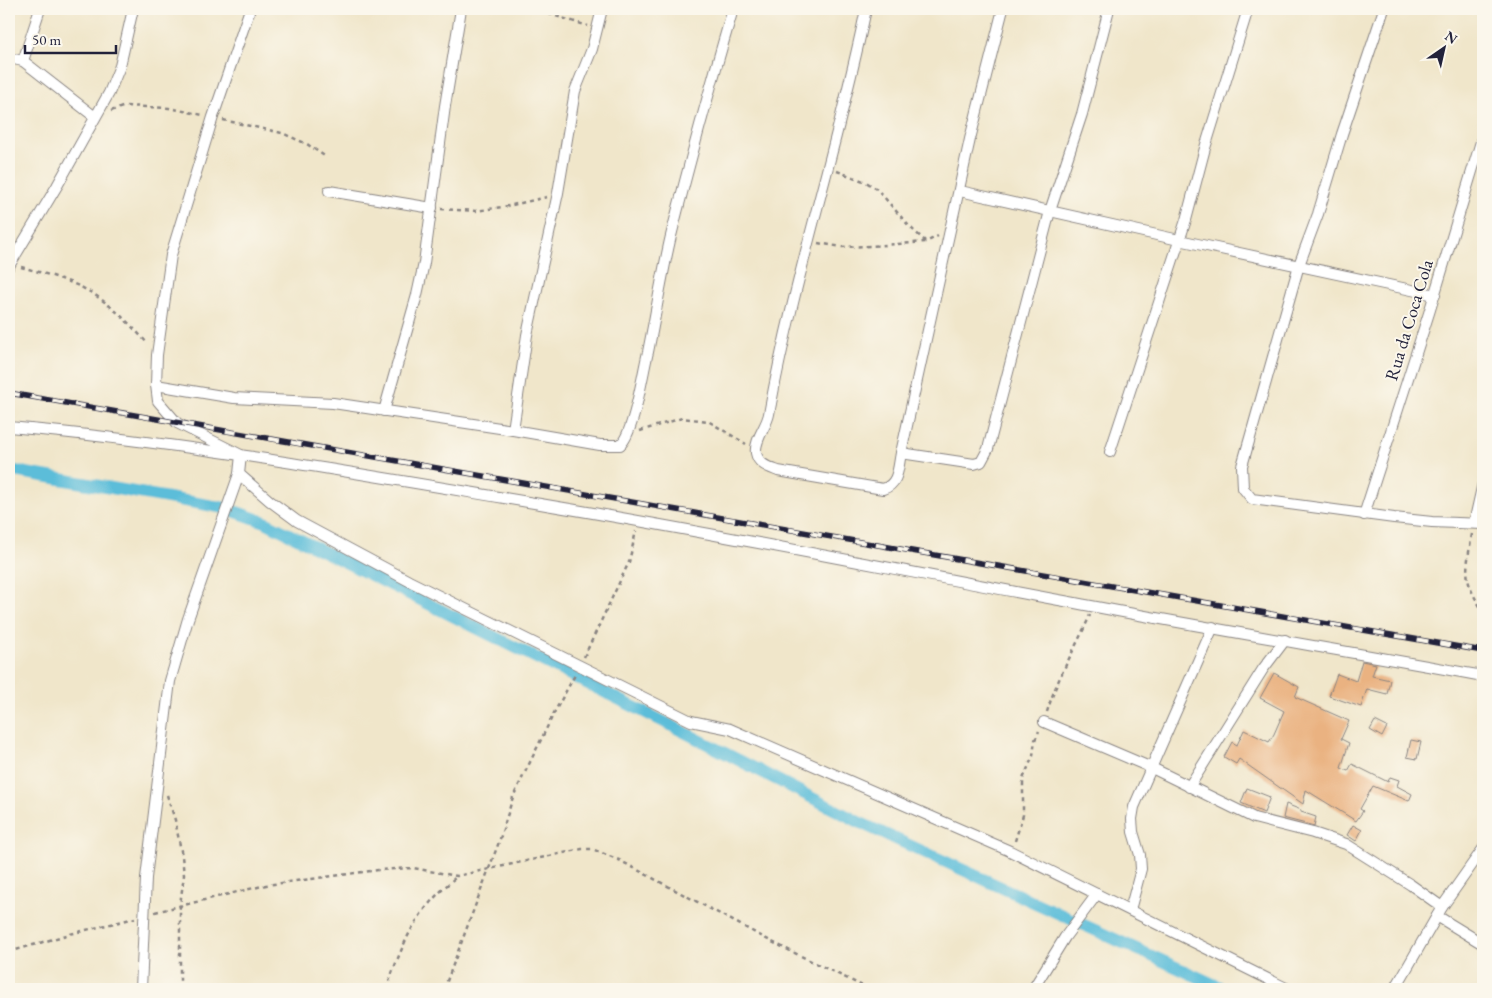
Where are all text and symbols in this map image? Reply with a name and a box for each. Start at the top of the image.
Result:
scale bar [25,22,116,54]
north arrow [1420,22,1470,72]
text: N [1442,27,1462,48]
text: 50 m [32,30,61,49]
street label: Rua da Coca Cola [1379,256,1438,383]

